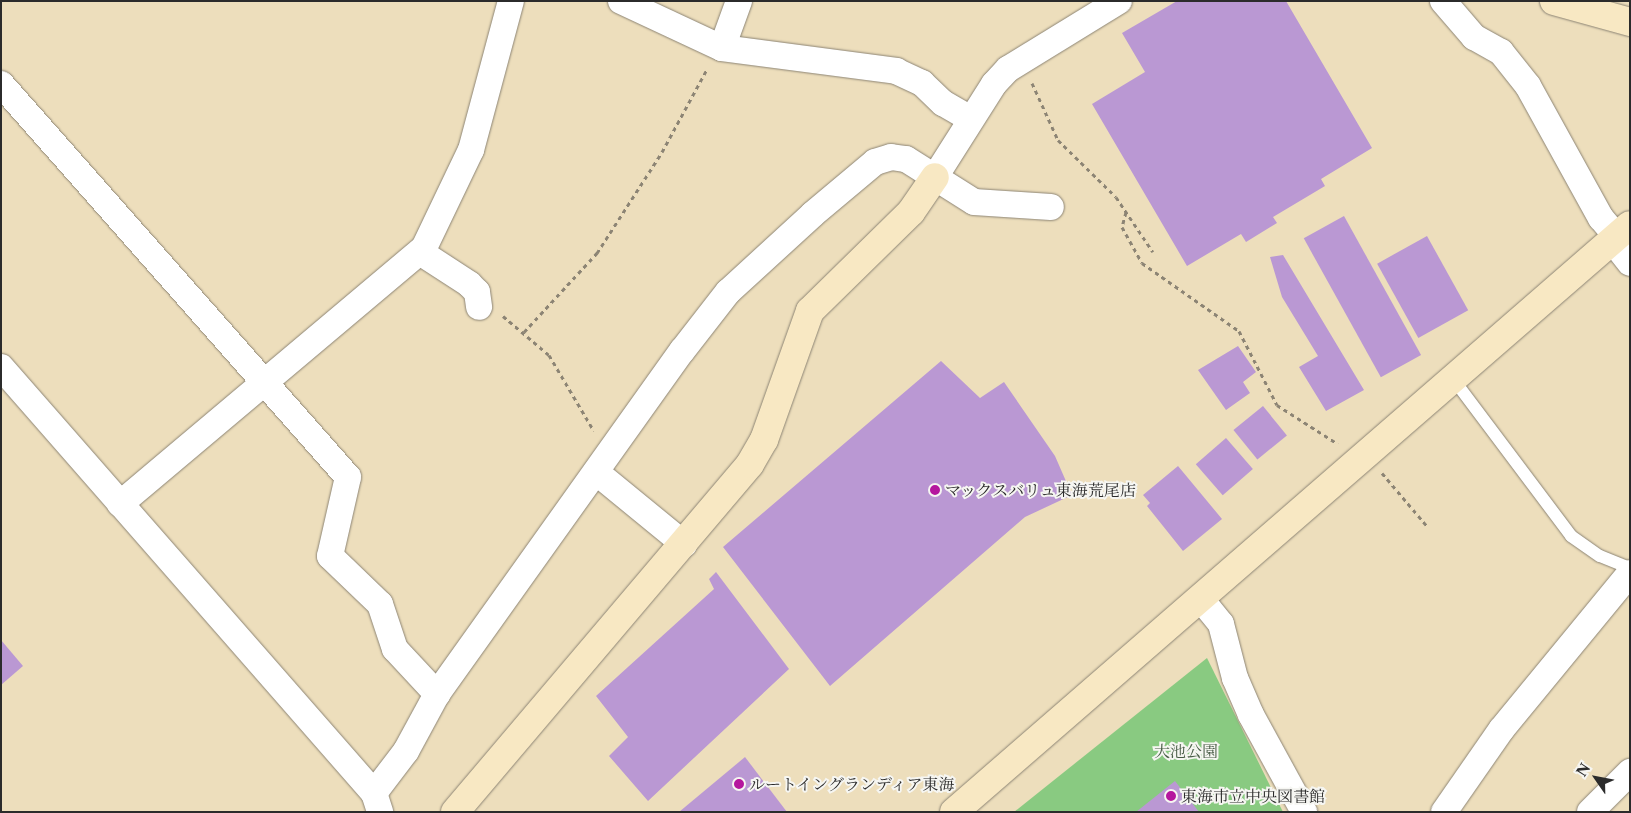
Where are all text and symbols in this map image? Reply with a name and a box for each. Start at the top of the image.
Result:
place label: マックスバリュ東海荒尾店 [945,480,1137,500]
marker: マックスバリュ東海荒尾店 [929,484,941,496]
park label: 大池公園 [1154,741,1218,761]
north arrow [1571,753,1621,803]
text: N [1573,760,1594,780]
place label: ルートイングランディア東海 [749,774,957,794]
marker: ルートイングランディア東海 [733,778,745,790]
place label: 東海市立中央図書館 [1181,786,1325,806]
marker: 東海市立中央図書館 [1165,790,1177,802]

